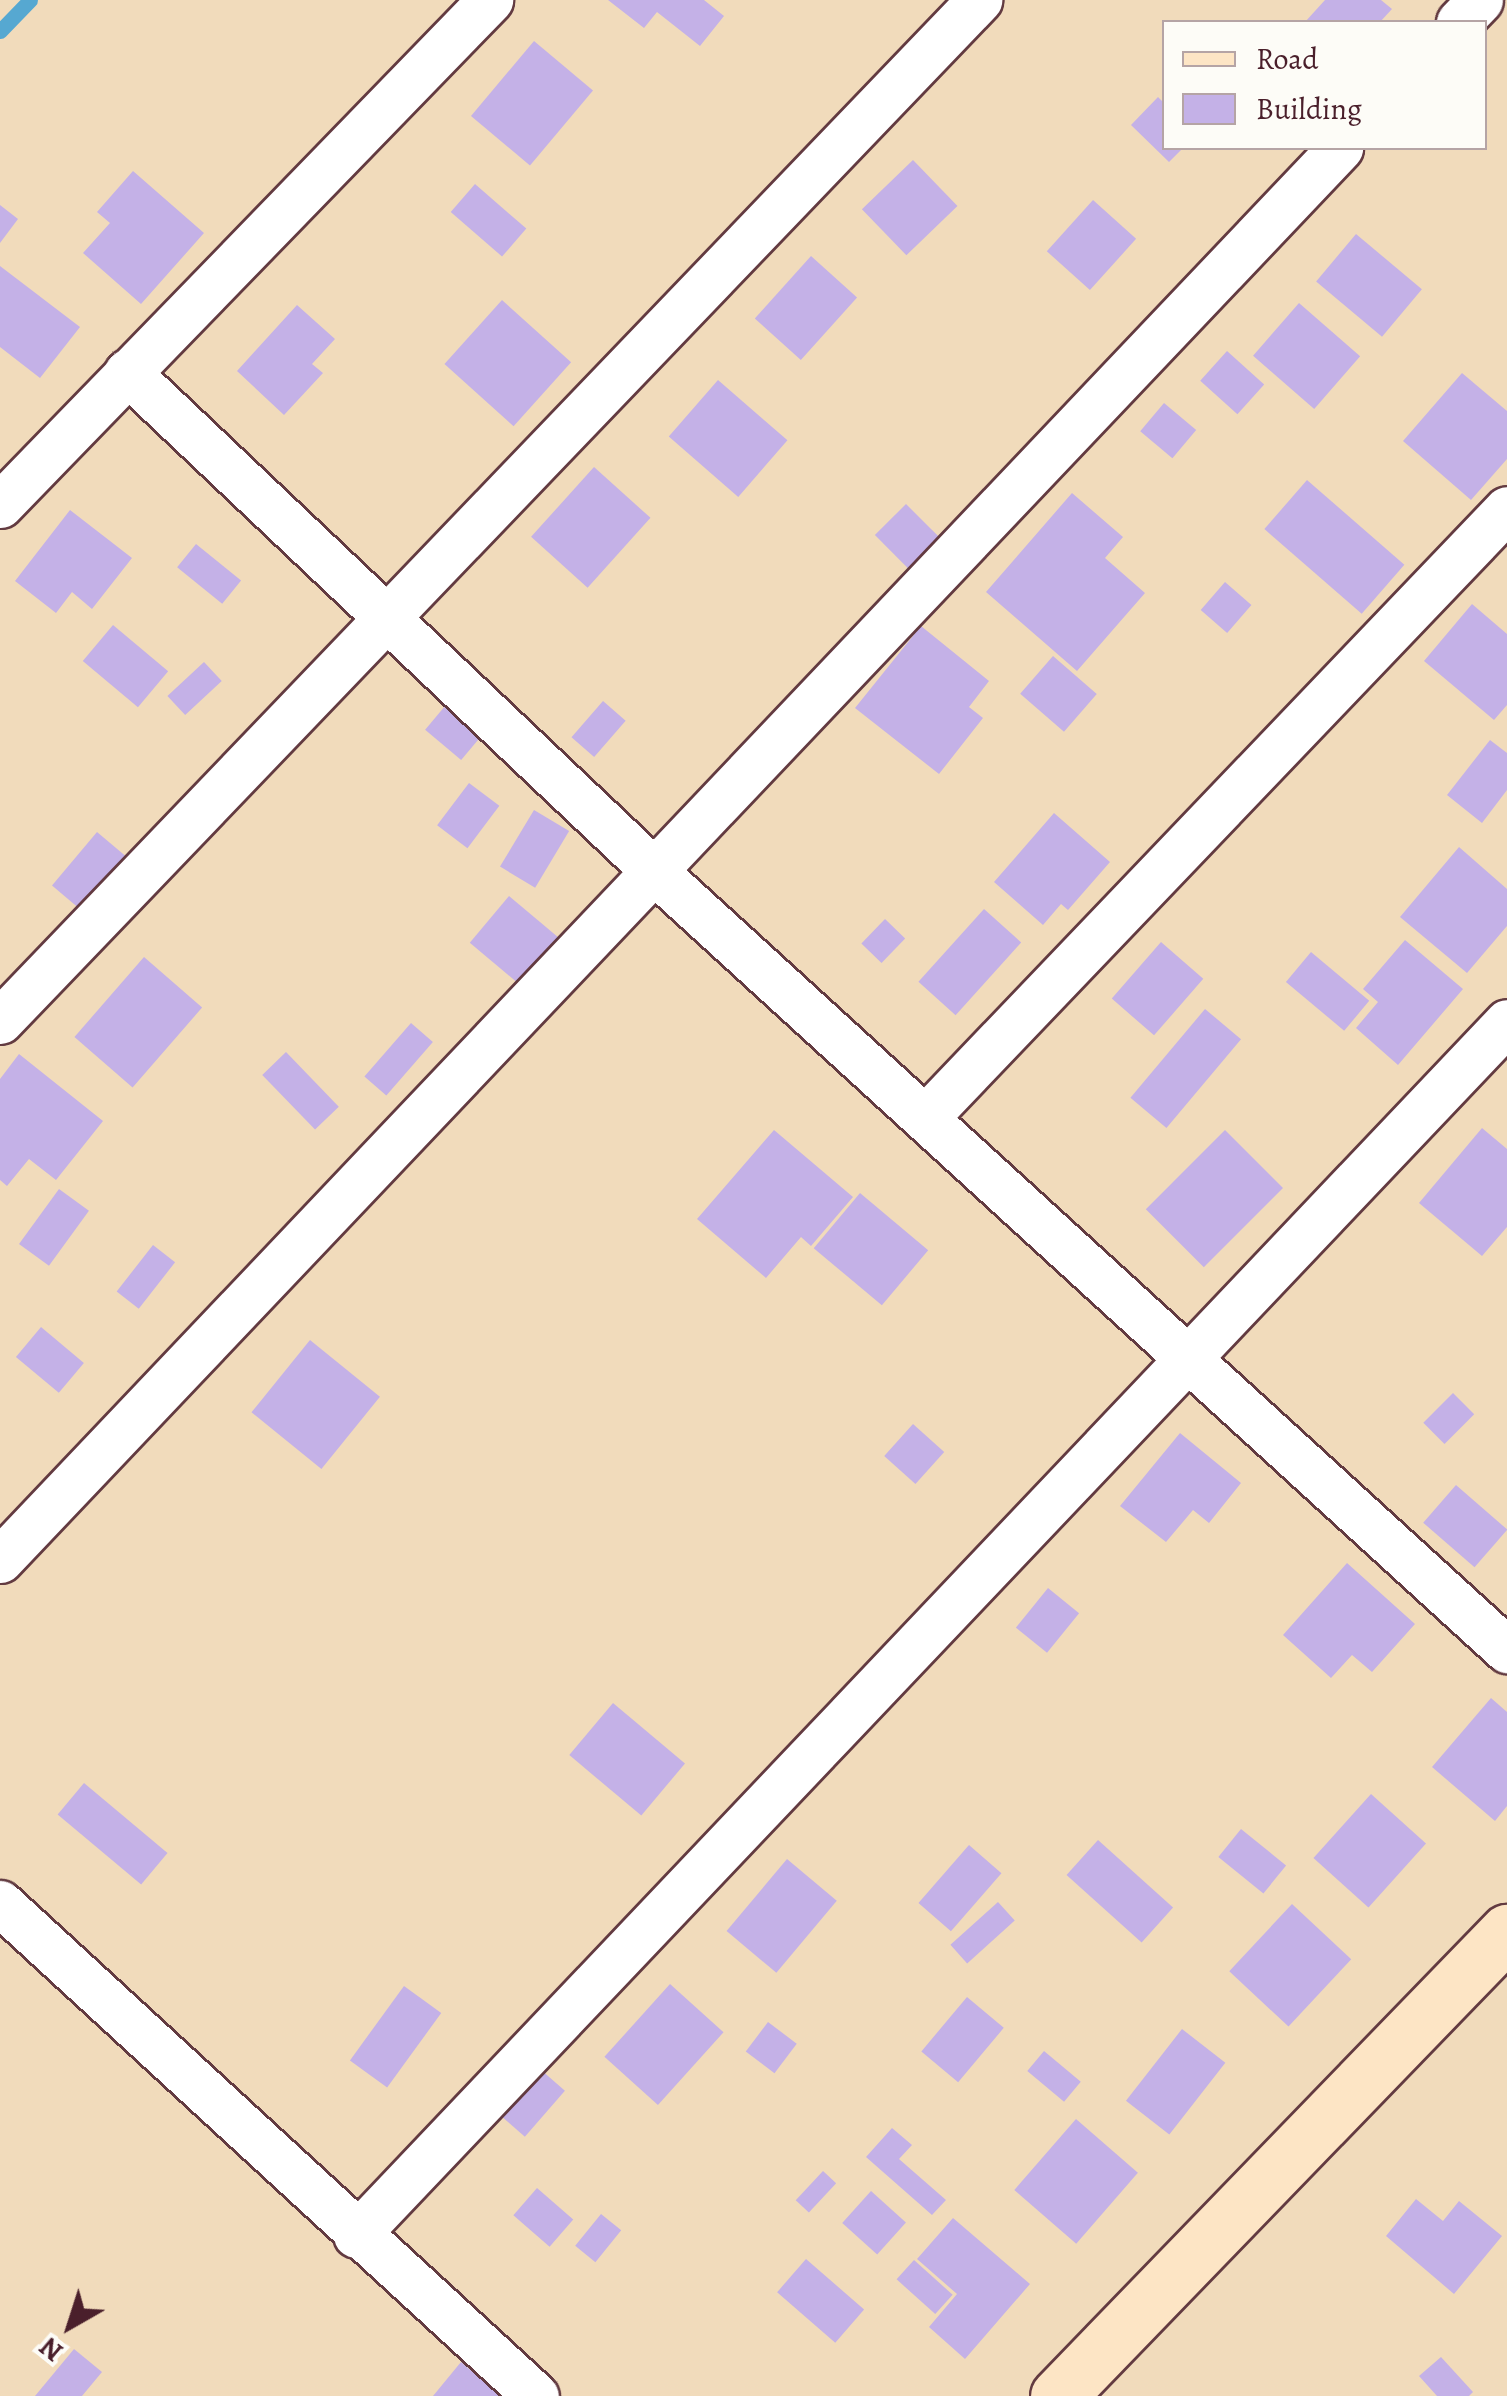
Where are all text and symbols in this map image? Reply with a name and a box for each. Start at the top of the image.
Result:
legend [1162,20,1487,150]
text: Road [1256,39,1318,79]
text: Building [1256,89,1362,129]
north arrow [20,2276,120,2376]
text: N [31,2328,71,2371]

